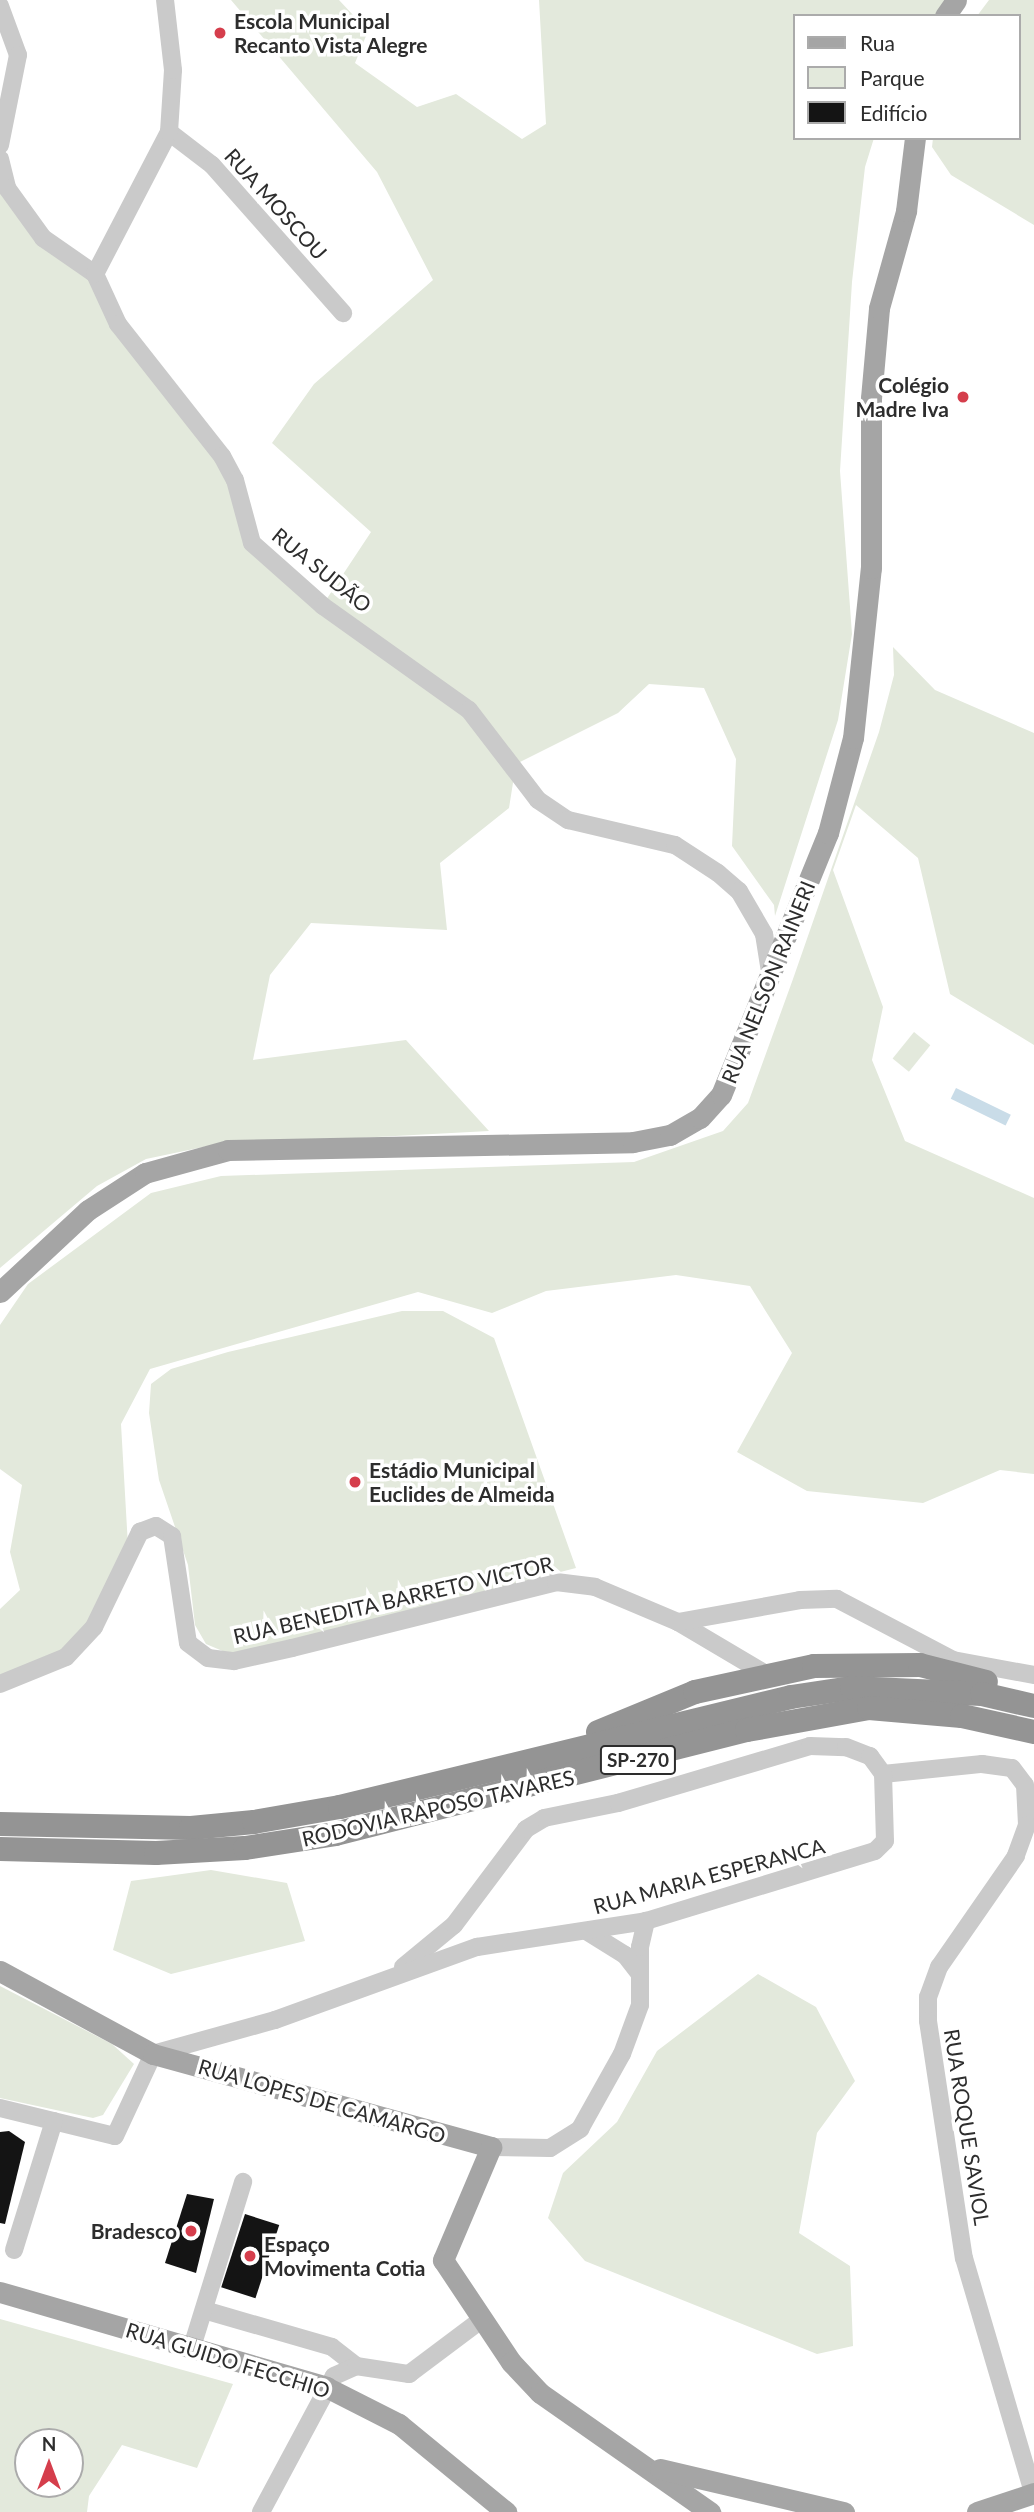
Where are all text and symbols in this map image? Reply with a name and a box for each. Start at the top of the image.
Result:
place label: Escola Municipal Recanto Vista Alegre [234,8,429,58]
legend [792,14,1020,140]
marker: Escola Municipal Recanto Vista Alegre [212,25,228,41]
text: Rua [860,30,895,55]
text: Parque [860,65,925,90]
text: Edifício [860,100,927,125]
street label: RUA MOSCOU [219,143,333,265]
place label: Colégio Madre Iva [856,372,949,422]
marker: Colégio Madre Iva [955,389,971,405]
street label: RUA SUDÃO [267,522,377,618]
street label: RUA NELSON RAINERI [716,877,820,1087]
place label: Estádio Municipal Euclides de Almeida [369,1457,555,1507]
marker: Estádio Municipal Euclides de Almeida [347,1474,363,1490]
street label: RUA BENEDITA BARRETO VICTOR [230,1551,556,1649]
road number: SP-270 [600,1744,676,1776]
street label: RODOVIA RAPOSO TAVARES [299,1764,577,1852]
street label: RUA MARIA ESPERANCA [590,1833,828,1919]
street label: RUA ROQUE SAVIOL [939,2027,995,2227]
street label: RUA LOPES DE CAMARGO [195,2054,449,2148]
place label: Bradesco [91,2218,177,2244]
marker: Bradesco [183,2223,199,2239]
place label: Espaço Movimenta Cotia [264,2231,425,2281]
marker: Espaço Movimenta Cotia [242,2248,258,2264]
street label: RUA GUIDO FECCHIO [123,2317,333,2403]
north arrow [14,2428,84,2498]
text: N [42,2432,56,2455]

